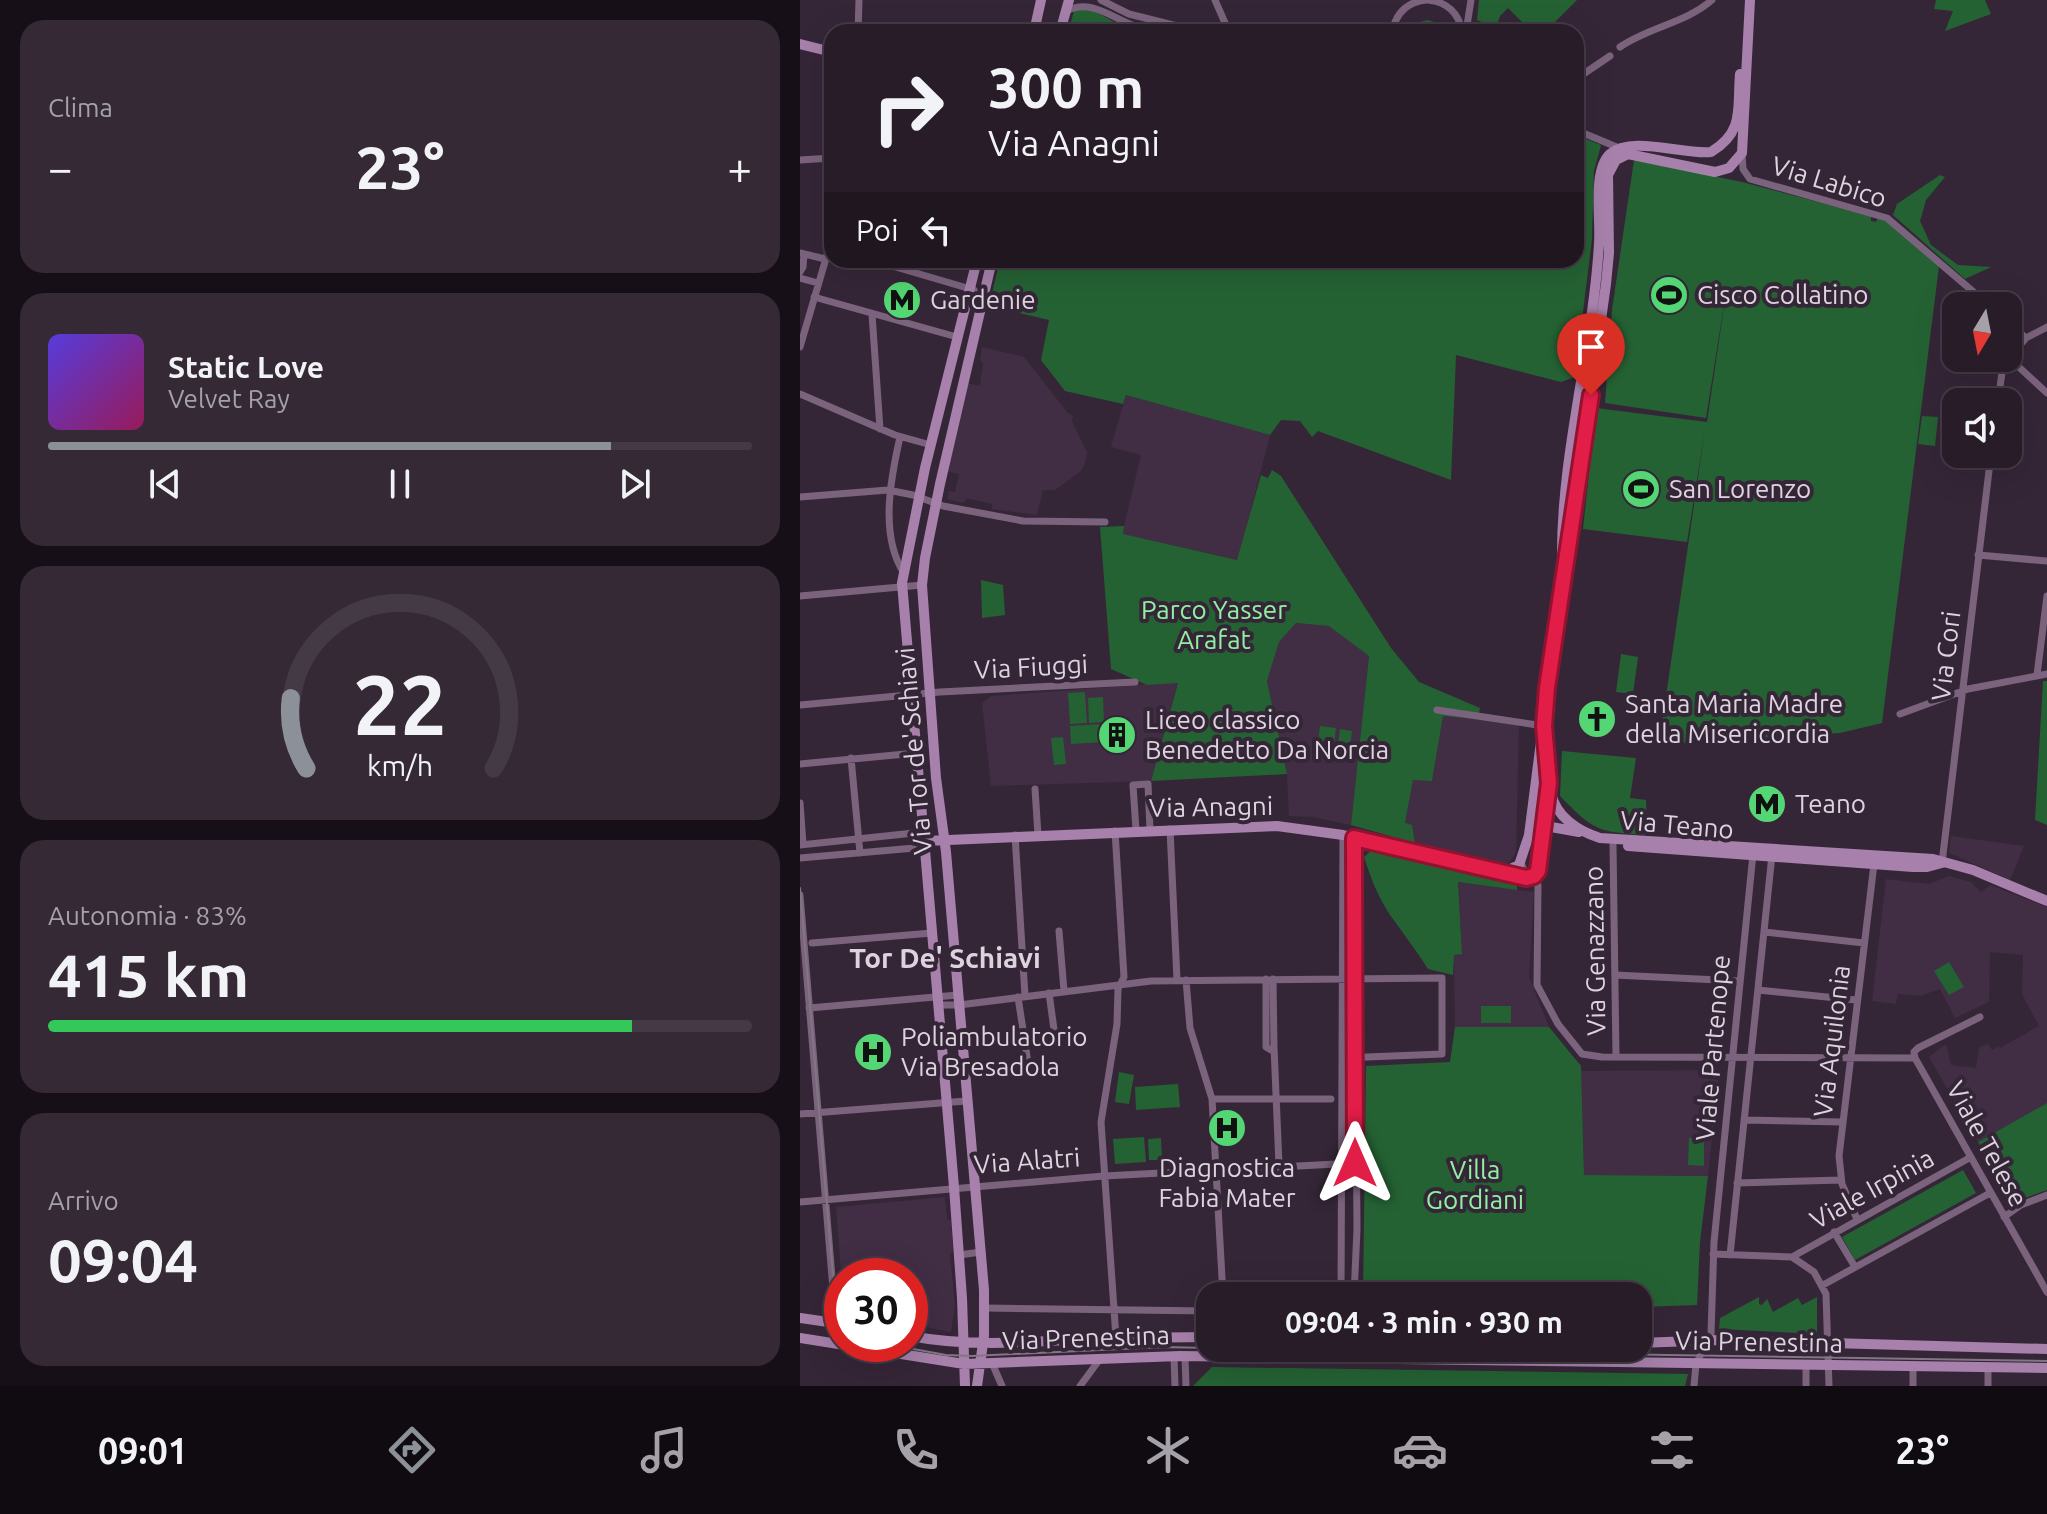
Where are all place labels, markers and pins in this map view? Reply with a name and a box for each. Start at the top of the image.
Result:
sports icon: Cisco Collatino [1648,274,1690,316]
metro station icon: Gardenie [881,279,923,321]
place label: Cisco Collatino [1697,280,1868,309]
place label: Gardenie [930,285,1036,314]
pin [1557,313,1625,395]
sports icon: San Lorenzo [1620,468,1662,510]
place label: San Lorenzo [1669,474,1811,503]
place label: Santa Maria Madre della Misericordia [1625,689,1843,748]
church icon: Santa Maria Madre della Misericordia [1576,698,1618,740]
place label: Liceo classico Benedetto Da Norcia [1145,705,1389,764]
building icon: Liceo classico Benedetto Da Norcia [1096,714,1138,756]
metro station icon: Teano [1746,783,1788,825]
place label: Teano [1795,789,1866,818]
place label: Poliambulatorio Via Bresadola [901,1022,1087,1081]
hospital icon: Poliambulatorio Via Bresadola [852,1031,894,1073]
hospital icon: Diagnostica Fabia Mater [1206,1107,1248,1149]
place label: Diagnostica Fabia Mater [1158,1153,1296,1212]

